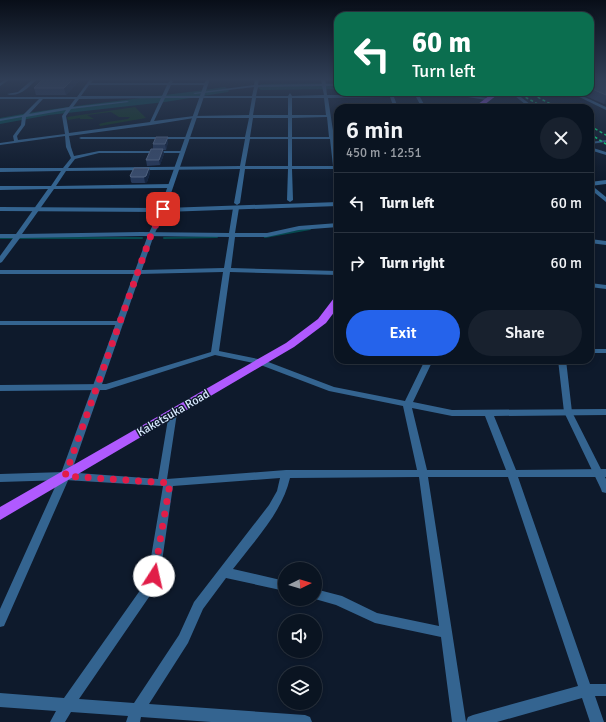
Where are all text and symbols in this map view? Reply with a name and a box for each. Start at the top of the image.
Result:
text: 60 m [412,26,471,60]
icon: left [346,28,398,80]
text: Turn left [412,60,475,82]
text: 6 min [346,115,403,145]
button: close [540,117,582,159]
text: 450 m · 12:51 [346,145,422,161]
pin [146,192,180,226]
icon: left [346,192,368,214]
text: Turn left [380,194,434,212]
text: 60 m [551,194,582,212]
icon: arrive [152,198,174,220]
icon: right [346,252,368,274]
text: Turn right [380,254,445,272]
text: 60 m [551,254,582,272]
button: Exit [346,310,460,356]
button: Share [468,310,582,356]
street label: Kaketsuka Road [134,387,212,440]
position arrow [133,555,175,597]
north arrow [278,562,322,606]
map controls [278,562,322,710]
button: sound [278,614,322,658]
button: layers [278,666,322,710]

